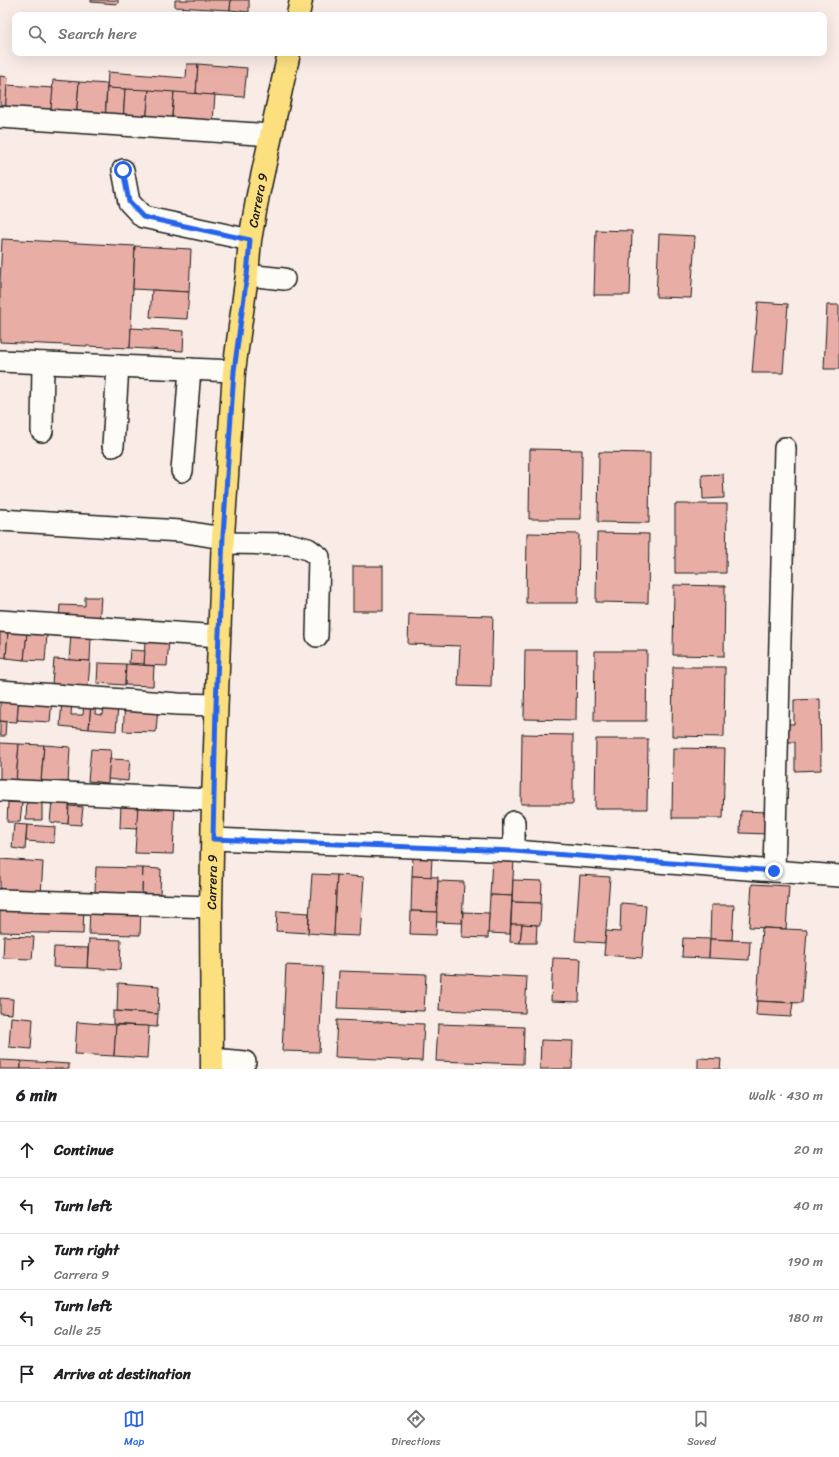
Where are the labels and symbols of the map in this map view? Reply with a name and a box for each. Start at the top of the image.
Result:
route start [114,161,132,179]
street label: Carrera 9 [241,171,274,229]
street label: Carrera 9 [199,854,223,910]
route end [765,862,783,880]

